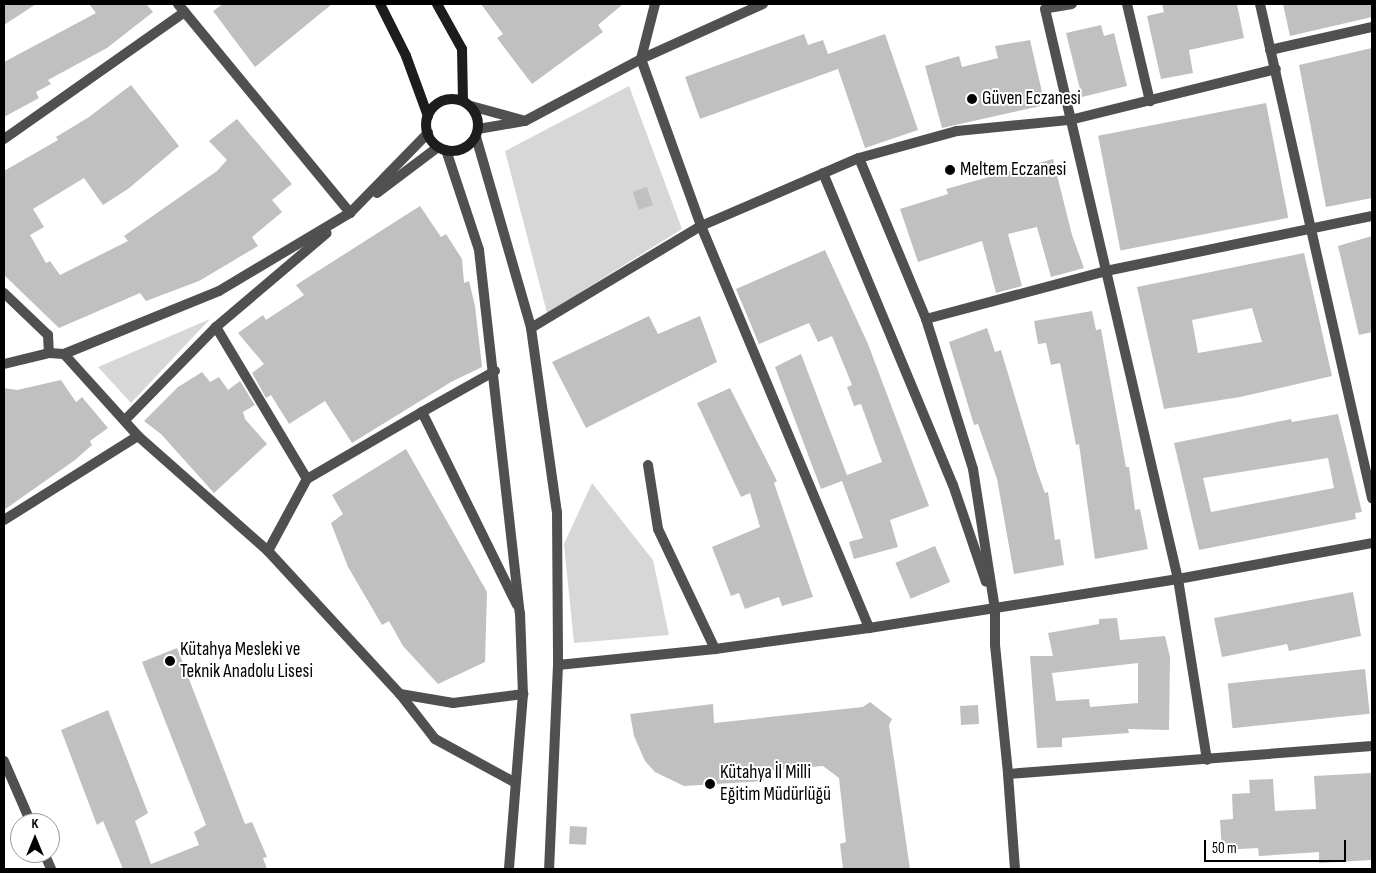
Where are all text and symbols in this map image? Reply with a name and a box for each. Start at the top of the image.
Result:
place label: Güven Eczanesi [982,88,1081,110]
marker: Güven Eczanesi [966,93,978,105]
place label: Meltem Eczanesi [960,159,1066,181]
marker: Meltem Eczanesi [944,164,956,176]
place label: Kütahya Mesleki ve Teknik Anadolu Lisesi [180,639,313,683]
marker: Kütahya Mesleki ve Teknik Anadolu Lisesi [164,655,176,667]
place label: Kütahya İl Milli Eğitim Müdürlüğü [720,762,831,806]
marker: Kütahya İl Milli Eğitim Müdürlüğü [704,778,716,790]
north arrow [10,813,60,863]
text: K [32,815,38,832]
scale bar [1206,830,1348,862]
text: 50 m [1212,839,1237,858]

